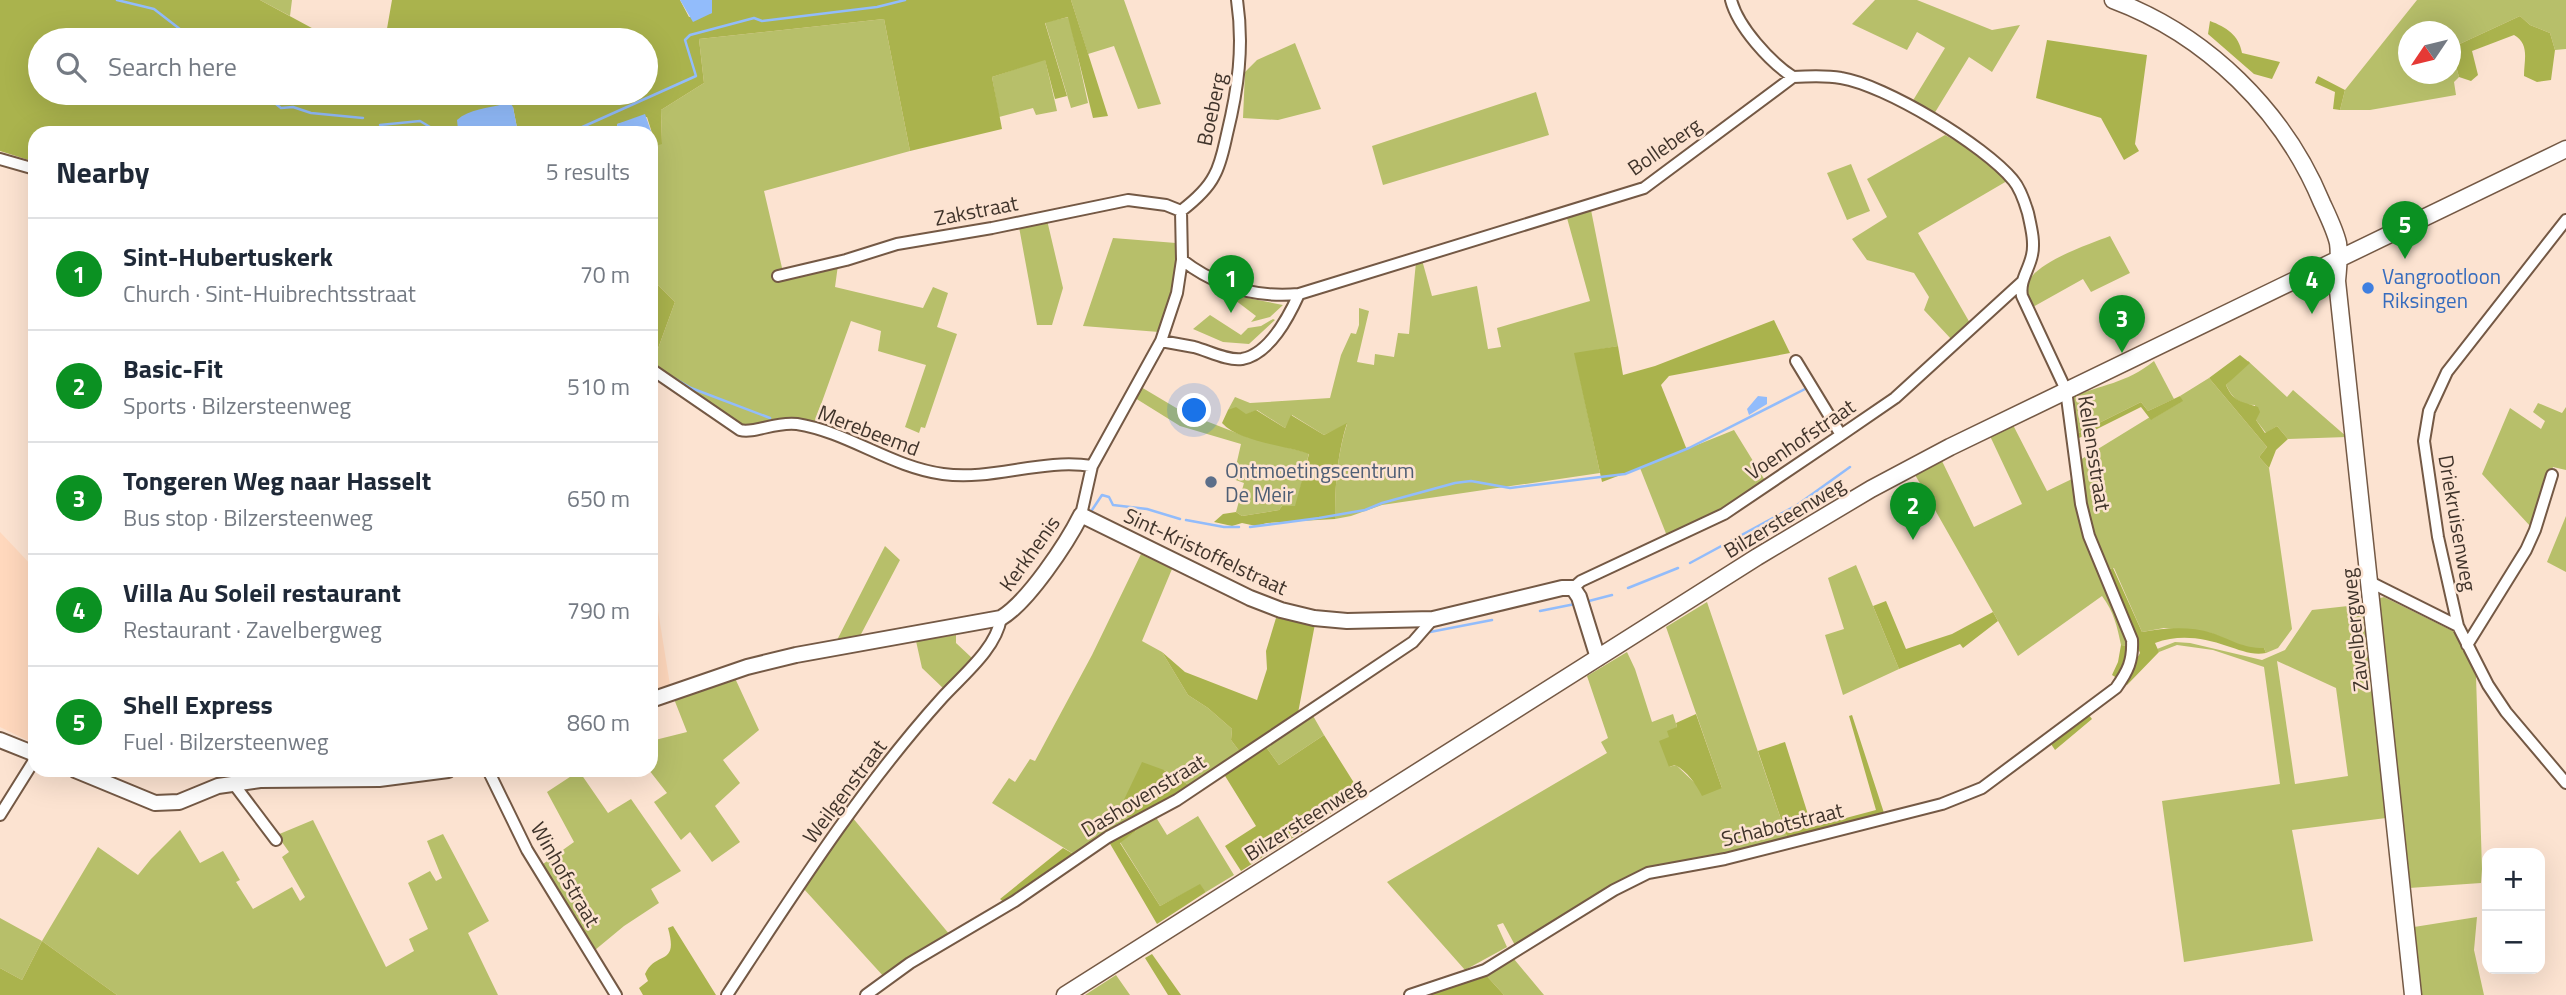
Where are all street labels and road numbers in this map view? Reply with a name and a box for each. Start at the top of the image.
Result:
street label: Boeberg [1188,69,1234,149]
street label: Bolleberg [1620,109,1708,183]
street label: Zakstraat [931,186,1021,234]
street label: Voenhofstraat [1739,390,1862,488]
street label: Kellensstraat [2070,393,2120,514]
street label: Merebeemd [813,396,925,464]
street label: Driekruisenweg [2430,452,2486,594]
street label: Bilzersteenweg [1717,468,1851,566]
street label: Sint-Kristoffelstraat [1119,499,1294,603]
street label: Kerkhenis [990,508,1068,598]
street label: Zavelbergweg [2332,567,2376,693]
street label: Weilgenstraat [794,731,894,850]
street label: Dashovenstraat [1074,745,1212,845]
street label: Bilzersteenweg [1238,769,1371,869]
street label: Schabotstraat [1718,793,1847,855]
street label: Winhofstraat [523,815,609,933]

